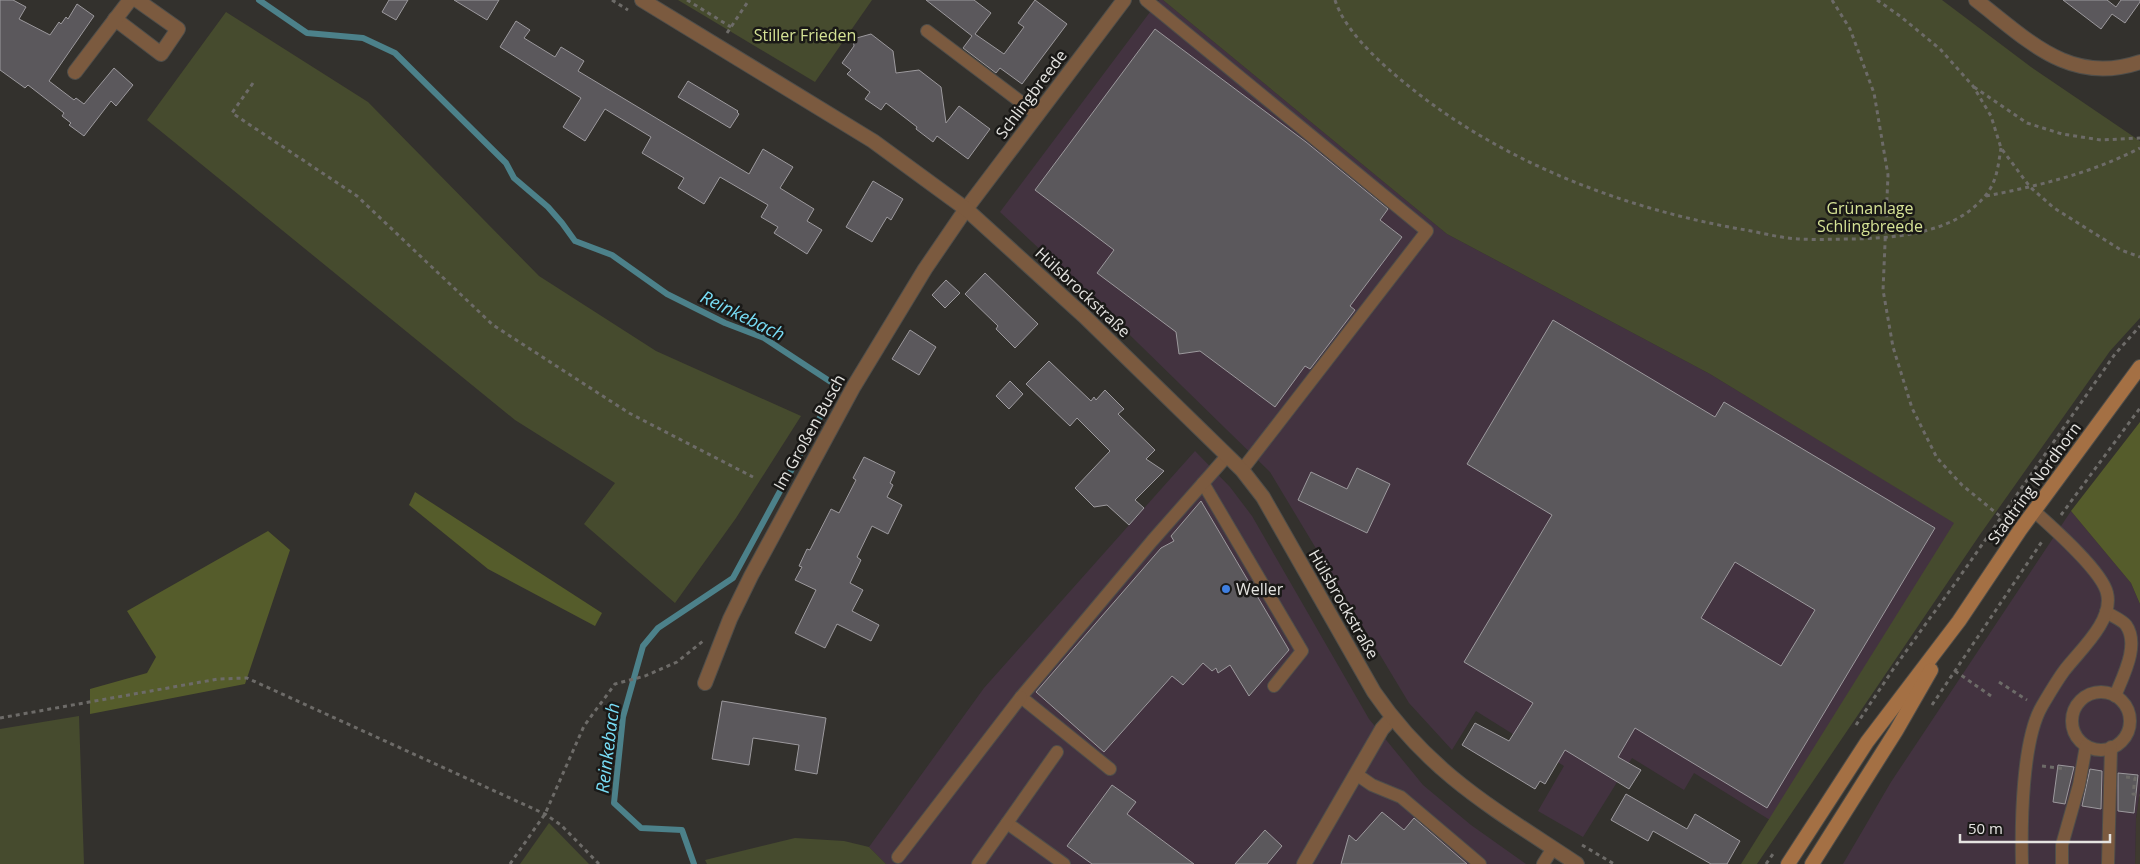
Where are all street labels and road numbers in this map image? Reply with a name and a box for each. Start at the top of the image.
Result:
street label: Schlingbreede [990,45,1072,143]
street label: Hülsbrockstraße [1031,242,1135,342]
street label: Im Großen Busch [768,370,850,494]
street label: Stadtring Nordhorn [1982,418,2086,548]
street label: Hülsbrockstraße [1304,545,1384,663]

